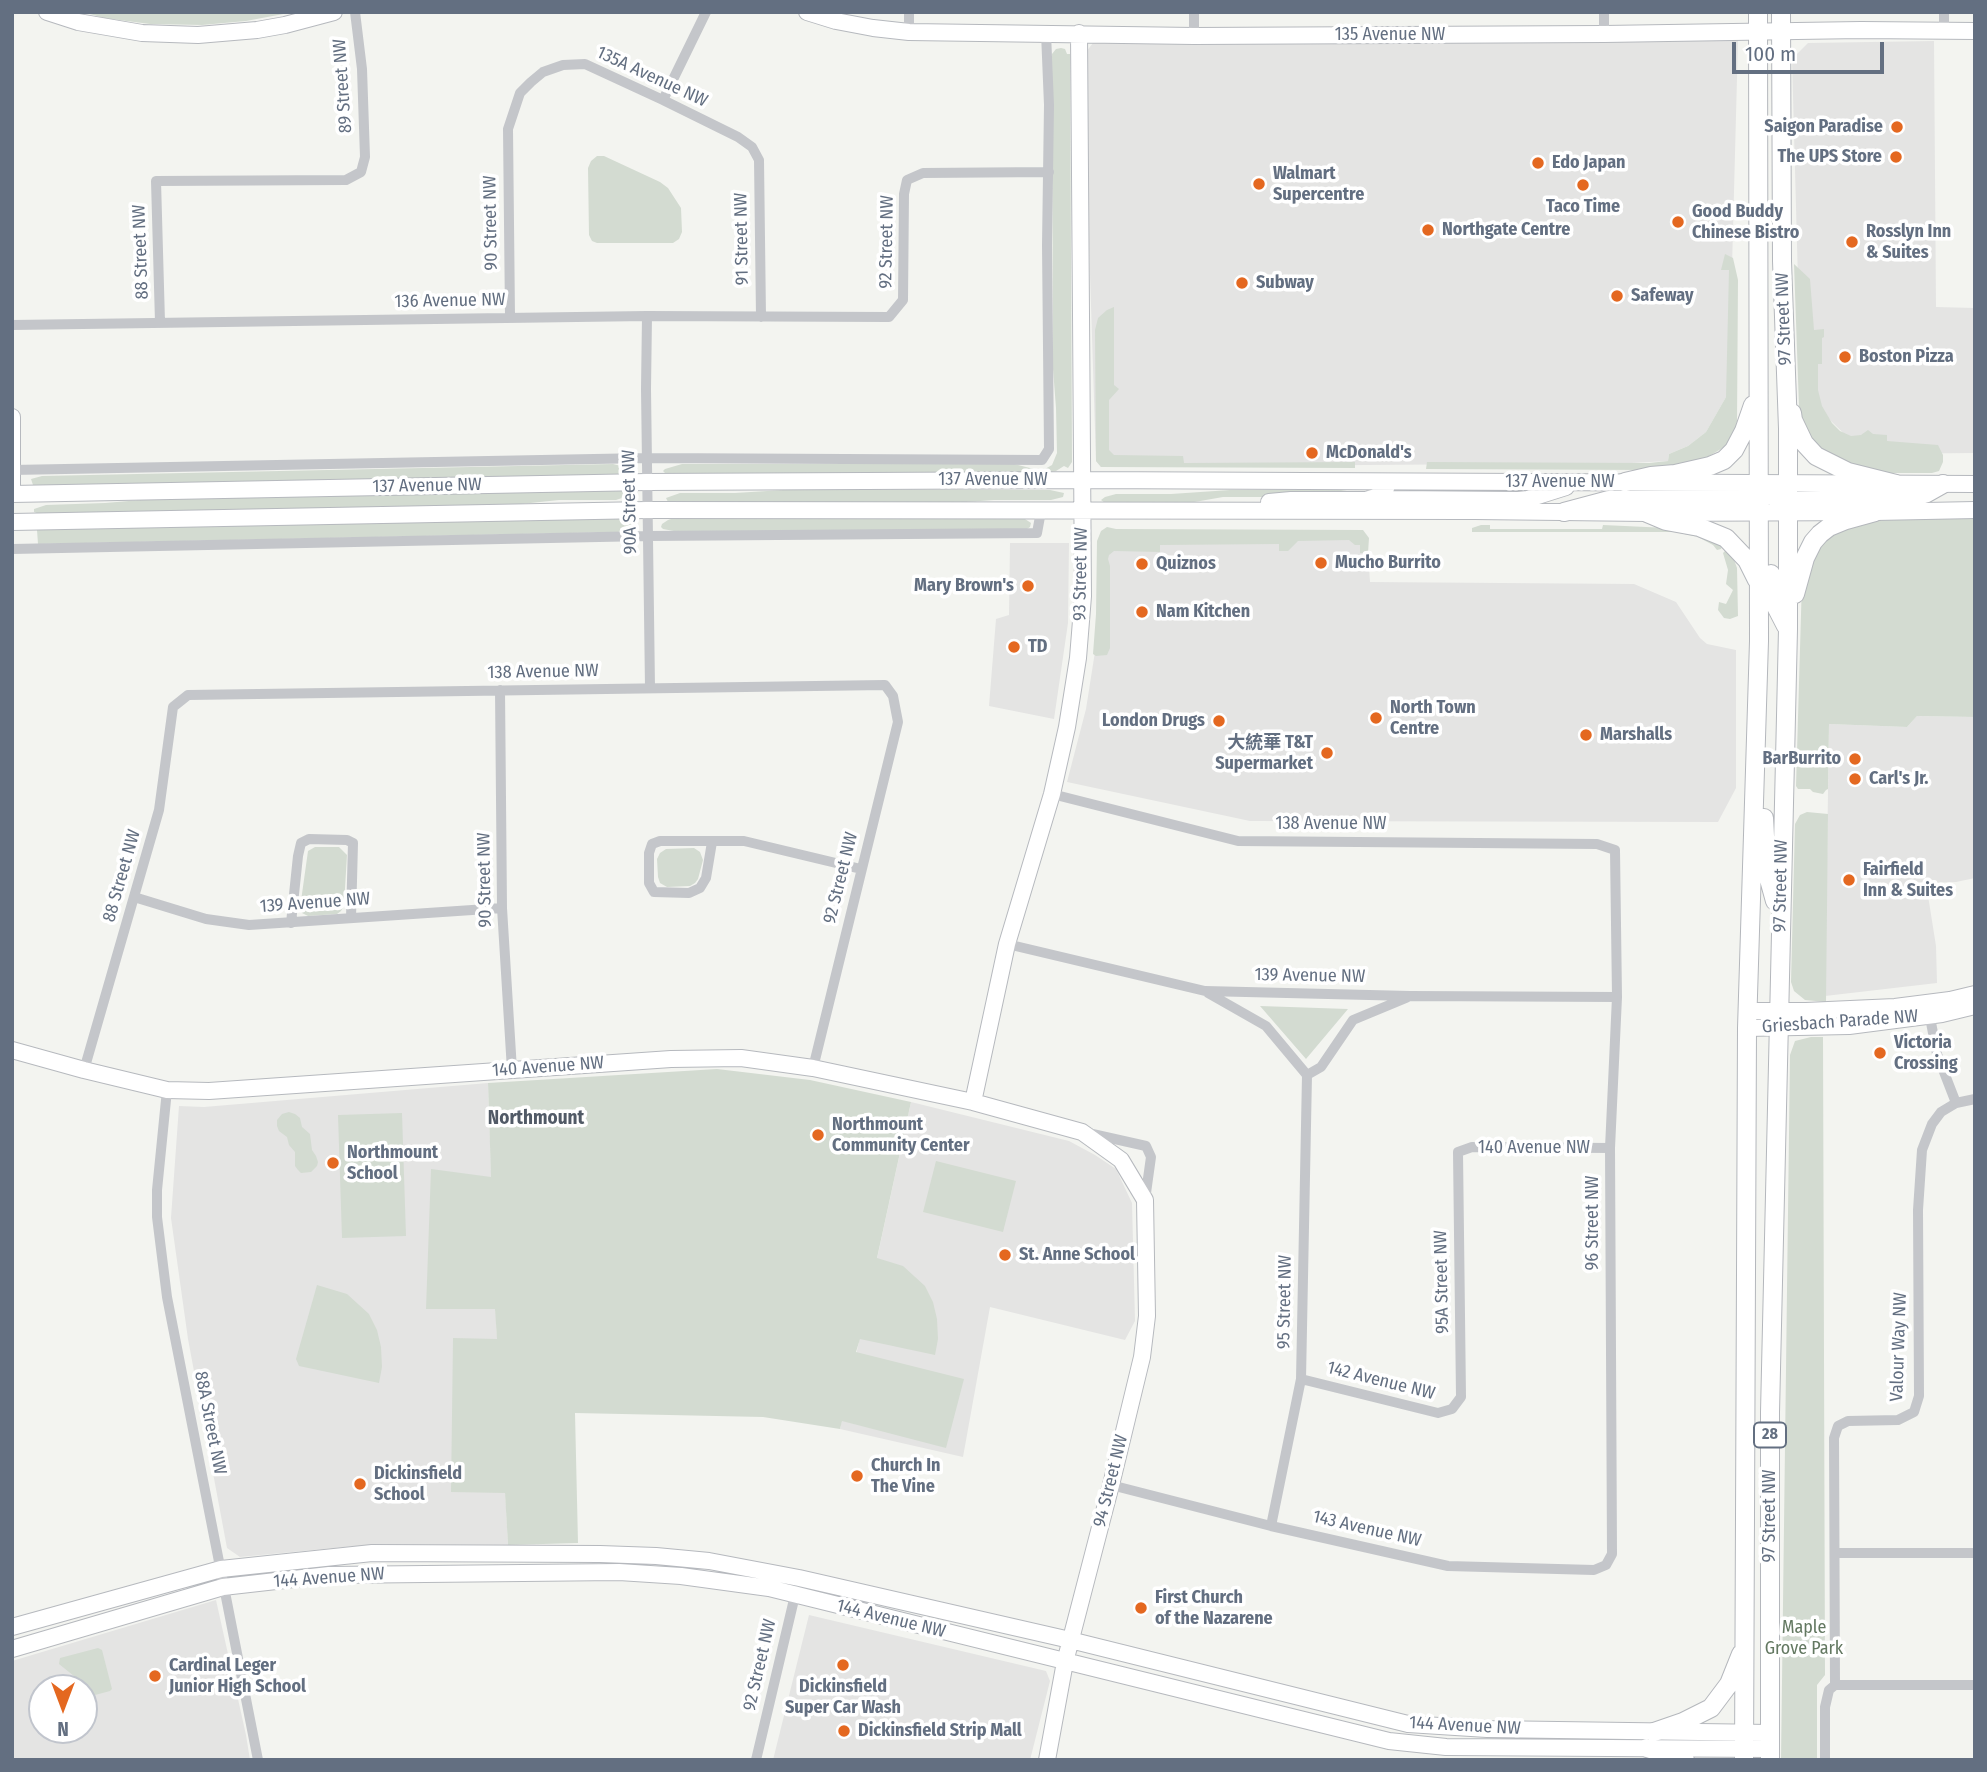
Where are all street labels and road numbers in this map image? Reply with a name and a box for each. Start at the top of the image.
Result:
street label: 135 Avenue NW [1335,24,1445,46]
street label: 89 Street NW [329,38,357,134]
street label: 135A Avenue NW [593,42,711,112]
street label: 90 Street NW [479,175,503,271]
street label: 91 Street NW [730,193,754,285]
street label: 92 Street NW [875,195,899,289]
street label: 88 Street NW [129,204,153,300]
street label: 97 Street NW [1772,272,1796,366]
street label: 136 Avenue NW [394,289,506,313]
street label: 90A Street NW [618,449,642,555]
street label: 137 Avenue NW [938,469,1048,491]
street label: 137 Avenue NW [1505,471,1615,493]
street label: 137 Avenue NW [372,474,482,498]
street label: 93 Street NW [1069,527,1093,621]
street label: 138 Avenue NW [487,660,599,684]
street label: 138 Avenue NW [1275,813,1387,835]
street label: 88 Street NW [99,827,145,925]
street label: 92 Street NW [819,830,863,926]
street label: 90 Street NW [473,832,497,928]
street label: 97 Street NW [1769,839,1793,933]
street label: 139 Avenue NW [259,888,371,918]
street label: 139 Avenue NW [1254,964,1366,988]
street label: Griesbach Parade NW [1761,1006,1919,1038]
street label: 140 Avenue NW [491,1052,605,1082]
street label: 140 Avenue NW [1478,1137,1590,1159]
street label: 96 Street NW [1582,1176,1604,1270]
street label: 95A Street NW [1430,1230,1454,1334]
street label: 95 Street NW [1273,1255,1297,1349]
street label: Valour Way NW [1886,1292,1912,1402]
street label: 142 Avenue NW [1325,1357,1437,1405]
street label: 88A Street NW [189,1370,231,1476]
road number: 28 [1754,1422,1786,1448]
street label: 94 Street NW [1089,1433,1133,1529]
street label: 97 Street NW [1759,1470,1781,1562]
street label: 143 Avenue NW [1311,1506,1423,1552]
street label: 144 Avenue NW [273,1563,385,1593]
street label: 144 Avenue NW [834,1595,948,1643]
street label: 92 Street NW [739,1617,781,1713]
street label: 144 Avenue NW [1409,1712,1521,1740]

